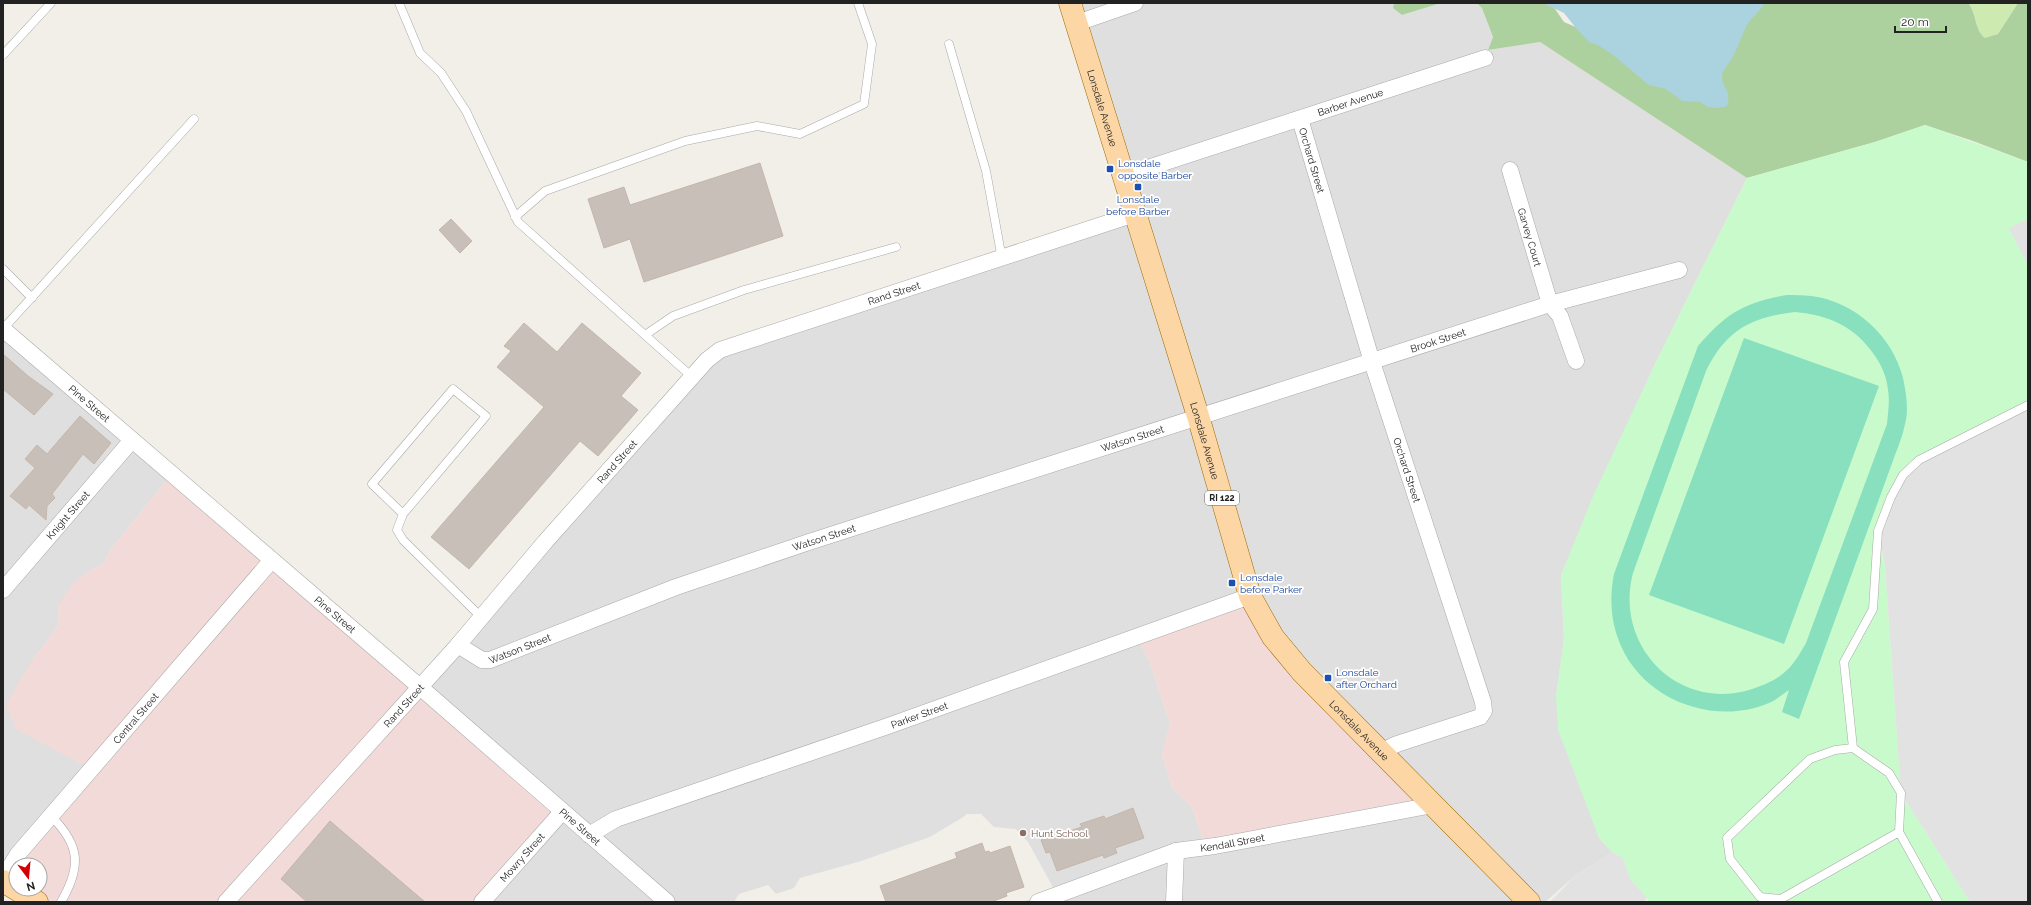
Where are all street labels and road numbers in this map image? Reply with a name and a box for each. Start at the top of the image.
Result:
street label: Lonsdale Avenue [1085,68,1119,148]
street label: Barber Avenue [1316,87,1385,118]
street label: Orchard Street [1297,126,1327,195]
street label: Garvey Court [1516,207,1544,268]
street label: Rand Street [866,280,922,307]
street label: Brook Street [1409,326,1468,355]
street label: Pine Street [66,383,112,425]
street label: Lonsdale Avenue [1188,401,1221,481]
street label: Watson Street [1099,423,1166,454]
street label: Orchard Street [1391,436,1423,505]
street label: Rand Street [595,437,640,486]
street label: Knight Street [44,488,92,542]
road number: RI 122 [1205,491,1239,505]
street label: Watson Street [791,522,857,553]
street label: Pine Street [312,594,358,636]
street label: Watson Street [487,632,553,666]
street label: Rand Street [382,681,427,729]
street label: Central Street [111,690,161,746]
street label: Lonsdale Avenue [1327,698,1391,763]
street label: Parker Street [889,700,950,731]
street label: Pine Street [557,806,603,848]
street label: Mowry Street [498,830,547,884]
street label: Kendall Street [1200,832,1266,854]

